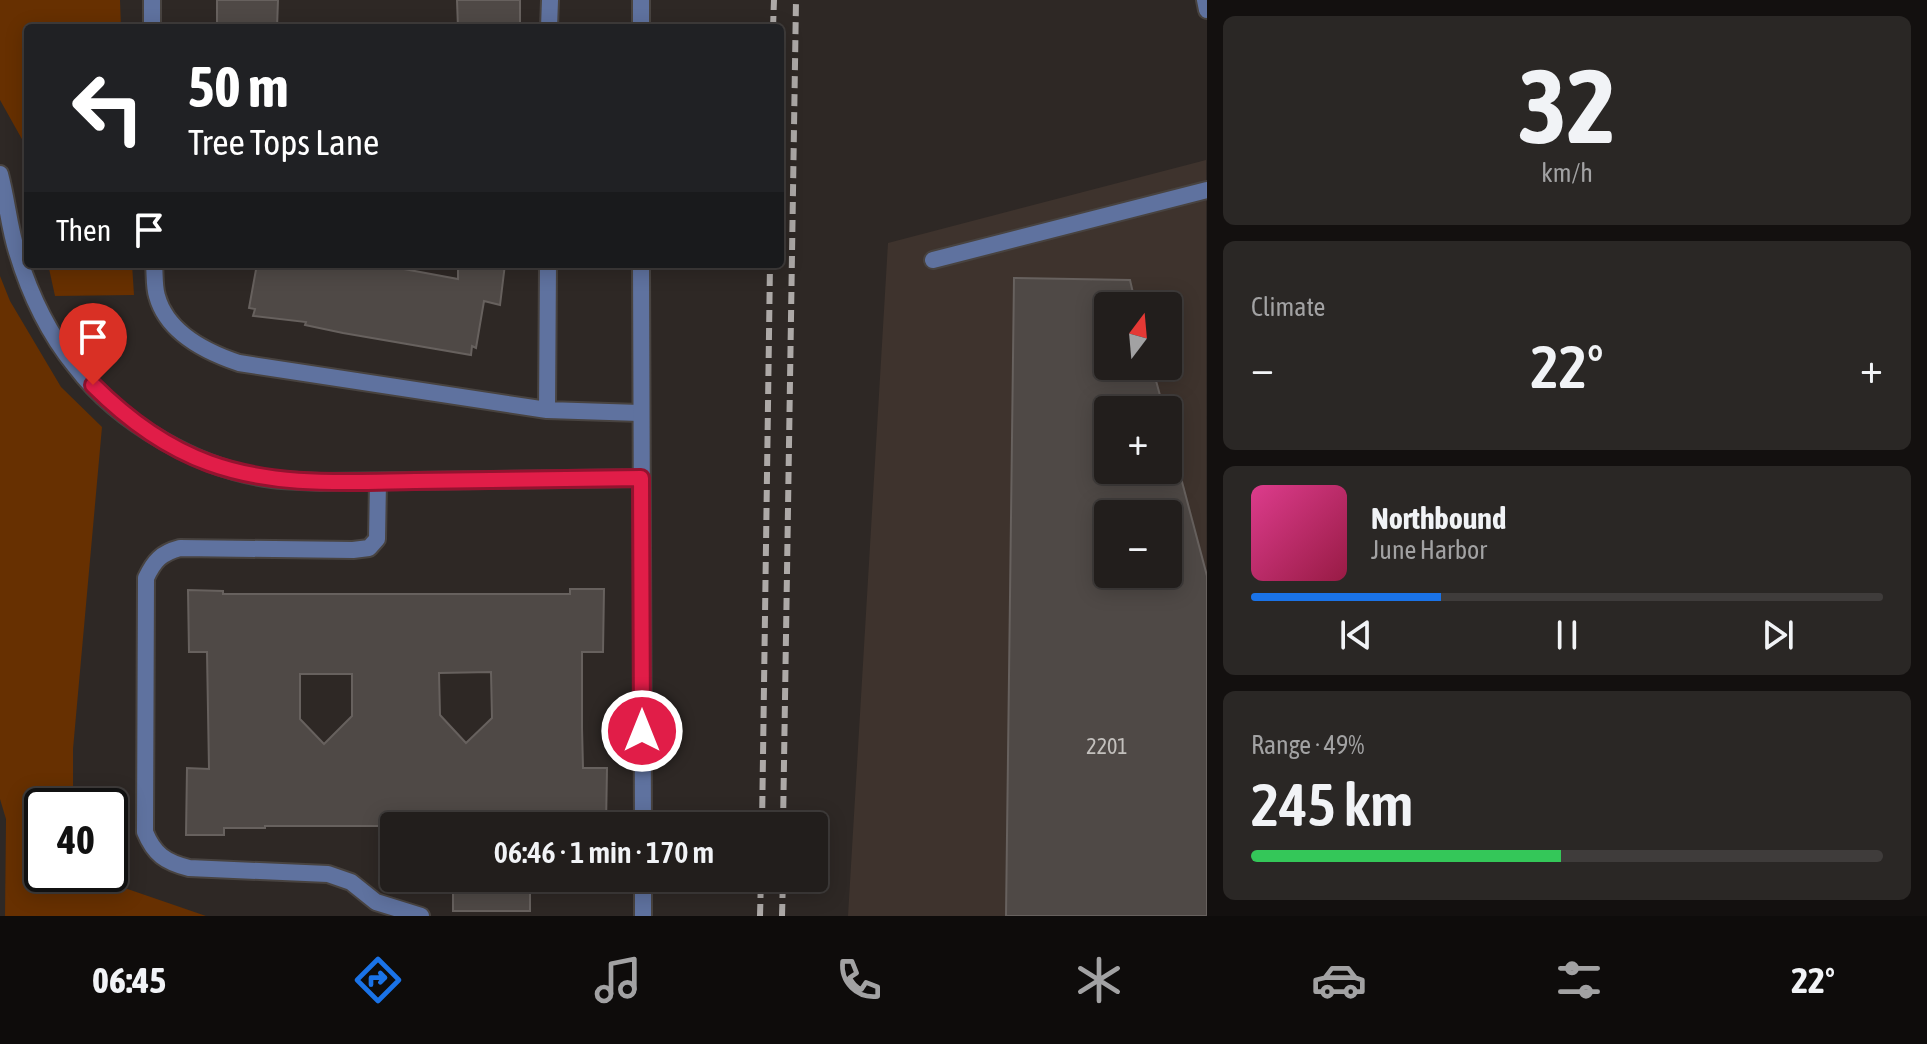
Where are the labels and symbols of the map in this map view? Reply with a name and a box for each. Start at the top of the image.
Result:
north arrow [1094,292,1182,380]
pin [59,303,127,385]
position arrow [600,689,684,773]
house number: 2201 [1086,733,1128,759]
speed limit sign: 40 [24,788,128,892]

